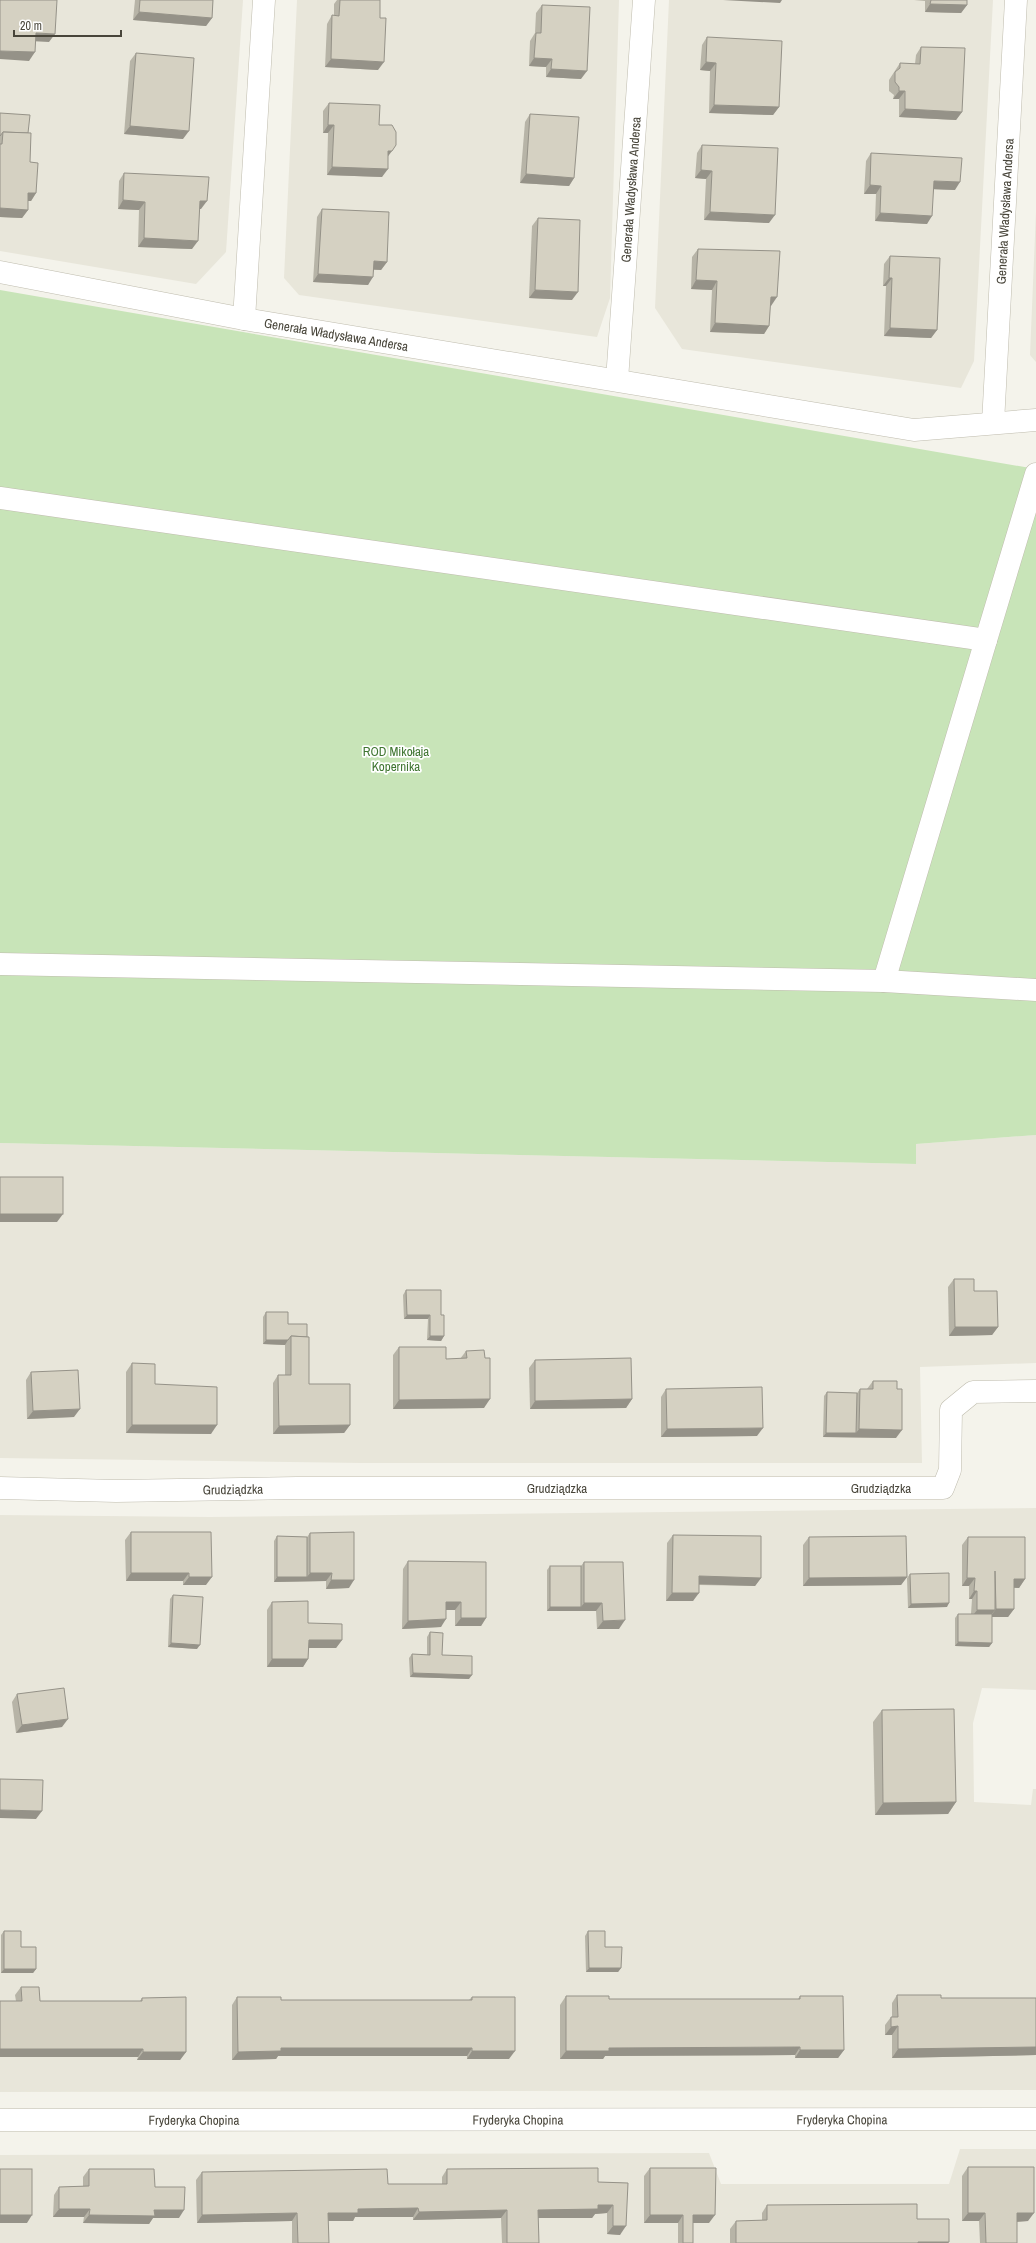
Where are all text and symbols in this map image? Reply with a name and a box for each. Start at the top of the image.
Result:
scale bar [14,12,121,38]
text: 20 m [20,18,42,34]
street label: Generała Władysława Andersa [617,116,645,263]
street label: Generała Władysława Andersa [993,138,1017,285]
street label: Generała Władysława Andersa [263,314,410,355]
park label: ROD Mikołaja Kopernika [363,743,429,775]
street label: Grudziądzka [527,1480,587,1497]
street label: Grudziądzka [851,1480,911,1497]
street label: Grudziądzka [203,1481,263,1499]
street label: Fryderyka Chopina [473,2111,563,2129]
street label: Fryderyka Chopina [797,2111,887,2128]
street label: Fryderyka Chopina [149,2112,239,2129]

